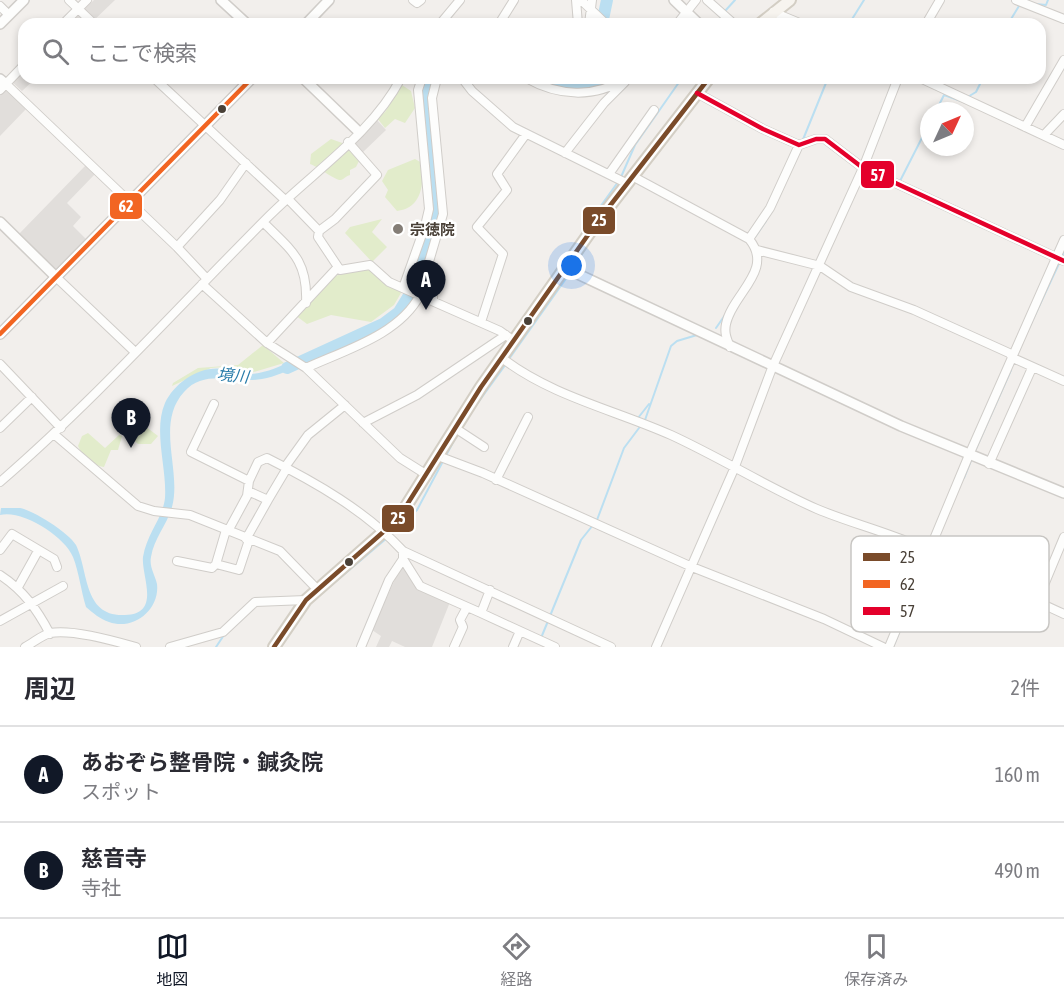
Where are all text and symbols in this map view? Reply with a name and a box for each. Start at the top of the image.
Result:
search box [18,18,1046,84]
icon: search [39,35,72,68]
text: ここで検索 [87,40,197,66]
north arrow [920,102,974,156]
unlabelled marker [216,103,228,115]
line badge: 57 [860,160,895,189]
text: 57 [870,166,886,184]
line badge: 62 [109,192,143,220]
text: 62 [118,197,134,215]
line badge: 25 [582,206,616,235]
text: 25 [591,211,607,229]
place label: 宗徳院 [410,221,455,238]
marker: 宗徳院 [391,222,405,236]
your location [557,251,586,280]
pin: A [406,260,446,310]
unlabelled marker [522,315,534,327]
water label: 境川 [216,364,252,386]
pin: B [112,398,150,448]
line badge: 25 [381,504,415,533]
text: 25 [390,509,406,527]
legend [851,536,1049,632]
text: 25 [900,548,915,566]
unlabelled marker [343,556,355,568]
text: 62 [900,575,915,593]
text: 57 [900,602,915,620]
text: 周辺 [24,674,76,704]
text: 2件 [1011,676,1040,699]
text: あおぞら整骨院・鍼灸院 [81,749,323,775]
text: A [39,763,48,786]
text: 160 m [995,763,1040,786]
text: スポット [81,780,161,803]
text: 慈音寺 [81,845,147,871]
text: B [39,859,48,882]
text: 490 m [995,859,1040,882]
text: 寺社 [81,876,121,899]
tab: 地図 [156,930,189,990]
tab: 経路 [500,930,533,990]
tab: 保存済み [844,930,908,990]

